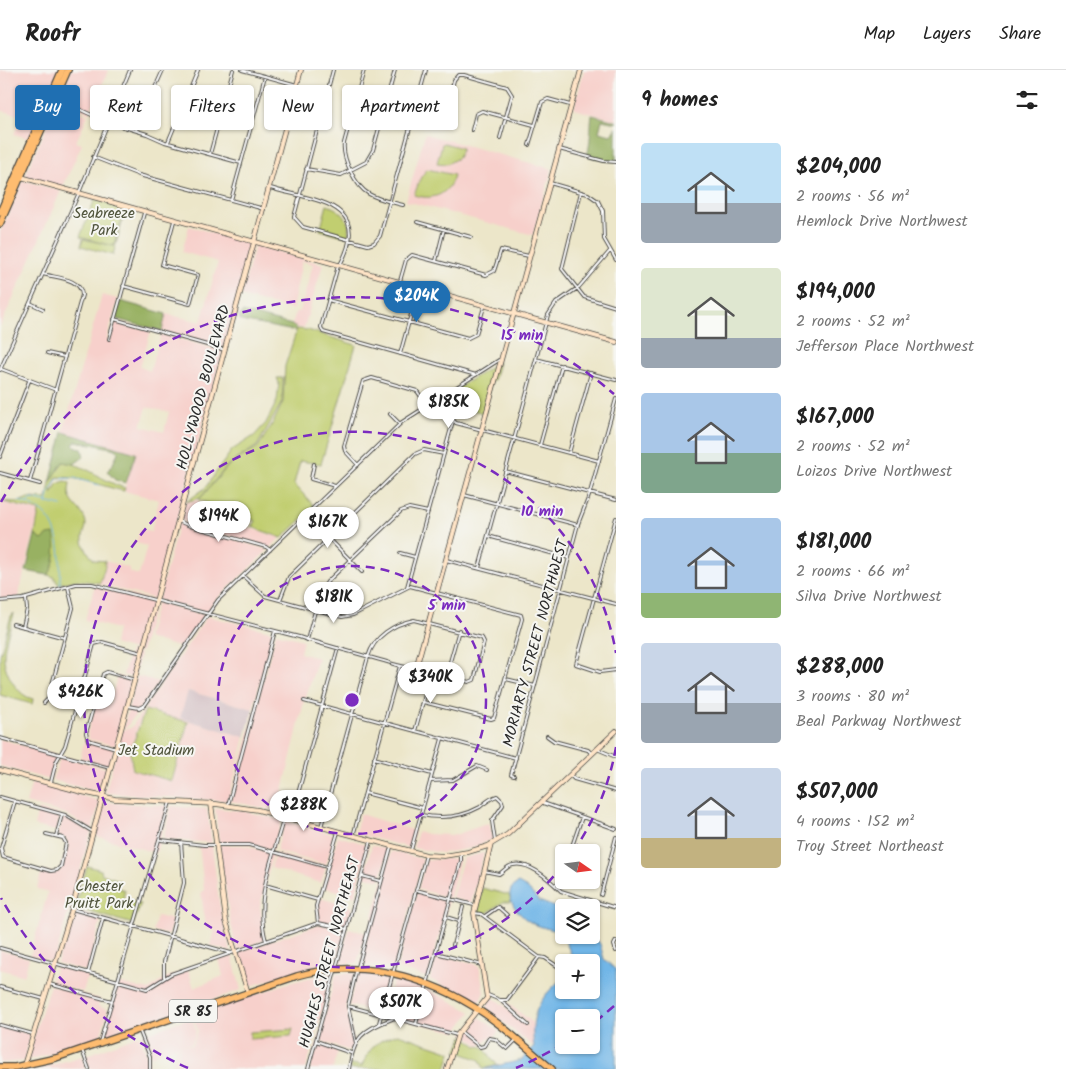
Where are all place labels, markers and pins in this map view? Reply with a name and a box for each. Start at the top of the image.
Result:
pin: $204K [382,280,452,323]
pin: $185K [414,386,484,429]
pin: $194K [184,500,254,543]
pin: $167K [293,506,363,549]
pin: $181K [299,582,369,624]
pin: $340K [396,662,466,704]
pin: $426K [46,676,116,719]
centre of rings [343,691,361,709]
pin: $288K [269,790,339,832]
pin: $507K [366,986,436,1029]

